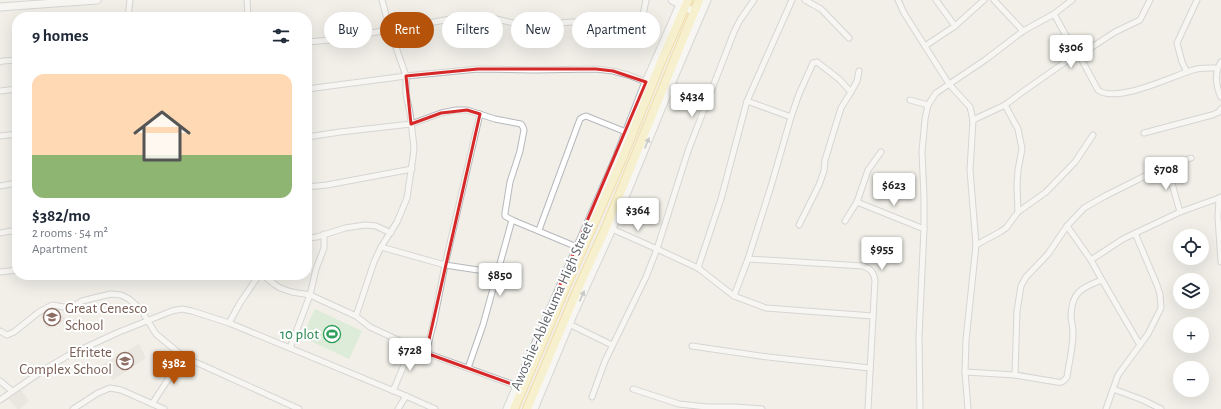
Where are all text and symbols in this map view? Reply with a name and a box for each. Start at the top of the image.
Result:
chip: Buy [324,12,372,48]
chip: Rent [380,12,434,48]
chip: Filters [442,12,503,48]
chip: New [511,12,564,48]
chip: Apartment [572,12,660,48]
icon: filters [270,25,292,47]
text: 9 homes [32,27,88,44]
pin: $306 [1047,35,1095,69]
text: $306 [1059,41,1083,54]
pin: $434 [668,84,716,118]
text: $434 [680,90,704,103]
icon: home [126,100,198,172]
one-way arrow [645,137,651,149]
pin: $708 [1142,157,1190,191]
text: $708 [1154,163,1178,176]
pin: $623 [870,173,918,207]
text: $623 [882,179,906,192]
pin: $364 [614,198,662,232]
text: $364 [626,204,650,217]
text: $382/mo [32,207,90,224]
street label: Awoshie-Ablekuma High Street [508,219,596,393]
text: 2 rooms · 54 m² [32,227,108,240]
map controls [1173,229,1209,397]
button: locate [1173,229,1209,265]
pin: $955 [858,237,906,271]
text: Apartment [32,243,87,256]
text: $955 [870,243,894,256]
pin: $850 [476,263,524,297]
text: $850 [488,269,512,282]
button: layers [1173,273,1209,309]
one-way arrow [579,290,585,302]
place label: Great Cenesco School [65,301,147,333]
school or university icon: Great Cenesco School [42,307,62,327]
button: + [1173,317,1209,353]
sports icon: 10 plot [322,324,342,344]
place label: 10 plot [280,327,319,342]
pin: $728 [386,338,434,372]
text: $728 [398,344,422,357]
place label: Efritete Complex School [19,345,112,377]
school or university icon: Efritete Complex School [115,351,135,371]
pin: $382 [150,351,198,385]
text: $382 [162,357,186,370]
button: − [1173,361,1209,397]

